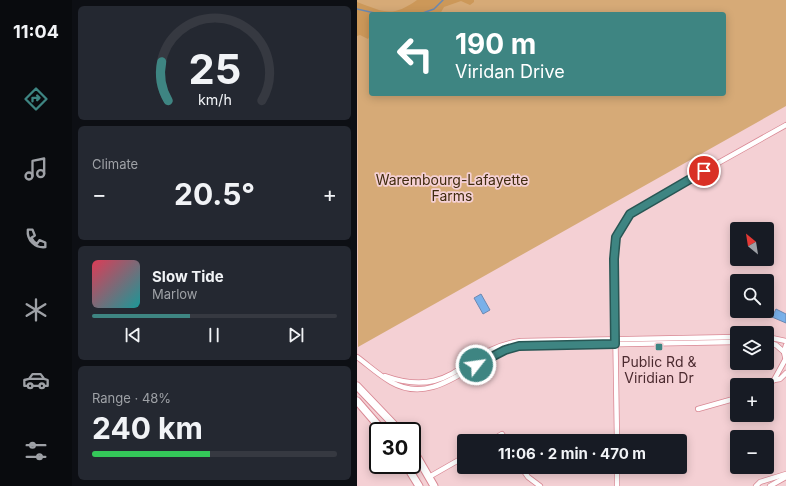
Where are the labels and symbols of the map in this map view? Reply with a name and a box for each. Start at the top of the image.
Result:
pin [687,154,721,188]
park label: Warembourg-Lafayette Farms [376,171,528,204]
north arrow [730,222,774,266]
marker: Public Rd & Viridian Dr [654,342,664,352]
position arrow [455,344,497,386]
place label: Public Rd & Viridian Dr [622,353,696,386]
speed limit sign: 30 [369,422,421,474]

